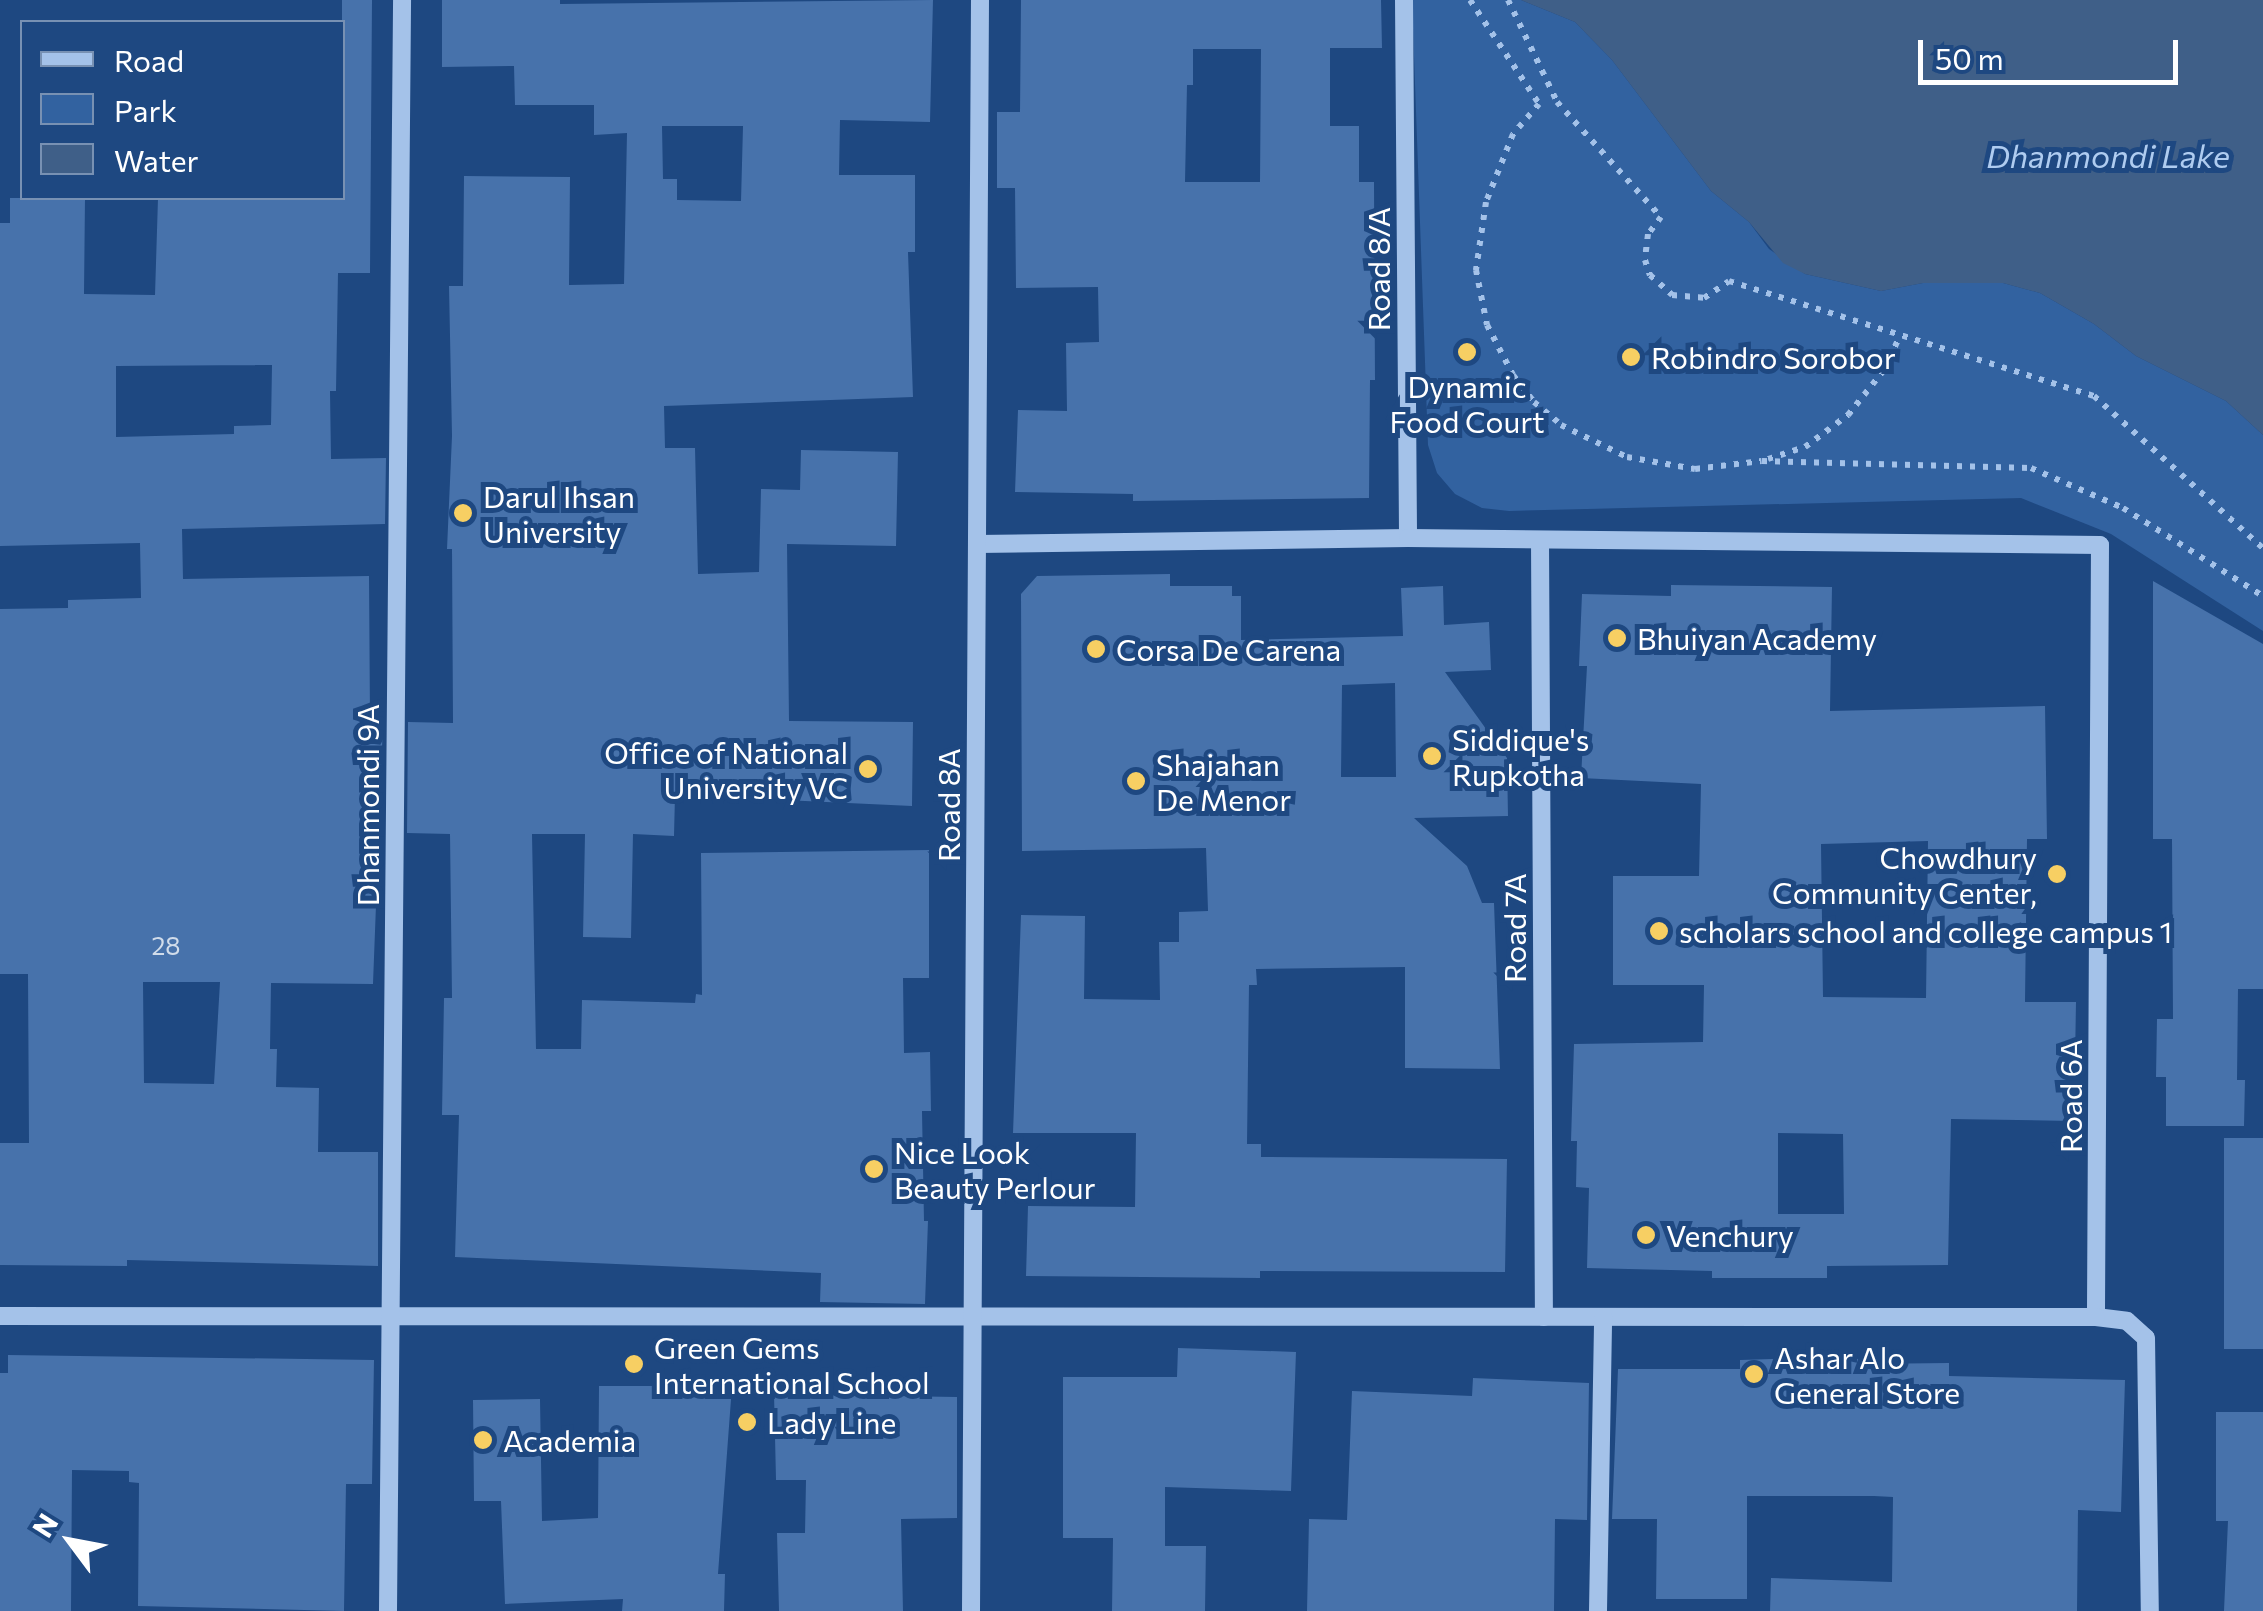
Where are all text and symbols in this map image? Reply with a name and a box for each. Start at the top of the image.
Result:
legend [20,20,345,200]
scale bar [1923,20,2183,82]
text: 50 m [1935,39,2004,76]
text: Road [114,41,184,78]
text: Park [114,91,177,128]
water label: Dhanmondi Lake [1986,136,2230,174]
text: Water [114,141,199,178]
street label: Road 8/A [1360,207,1396,331]
place label: Robindro Sorobor [1651,339,1896,375]
marker: Dynamic Food Court [1456,341,1478,363]
marker: Robindro Sorobor [1620,346,1642,368]
place label: Dynamic Food Court [1390,368,1544,438]
place label: Darul Ihsan University [483,478,635,548]
marker: Darul Ihsan University [452,502,474,524]
place label: Bhuiyan Academy [1637,620,1877,656]
marker: Bhuiyan Academy [1606,627,1628,649]
place label: Corsa De Carena [1116,631,1341,667]
marker: Corsa De Carena [1085,638,1107,660]
street label: Dhanmondi 9A [349,704,385,906]
place label: Siddique's Rupkotha [1452,721,1589,792]
place label: Office of National University VC [604,734,848,804]
marker: Siddique's Rupkotha [1421,745,1443,767]
place label: Shajahan De Menor [1156,746,1291,816]
street label: Road 8A [930,748,966,862]
marker: Office of National University VC [857,758,879,780]
marker: Shajahan De Menor [1125,770,1147,792]
place label: Chowdhury Community Center, [1772,839,2037,910]
marker: Chowdhury Community Center, [2046,863,2068,885]
street label: Road 7A [1496,873,1532,983]
place label: scholars school and college campus 1 [1679,913,2172,949]
marker: scholars school and college campus 1 [1648,920,1670,942]
house number: 28 [152,930,180,960]
street label: Road 6A [2052,1039,2088,1153]
place label: Nice Look Beauty Perlour [894,1134,1096,1204]
marker: Nice Look Beauty Perlour [863,1158,885,1180]
place label: Venchury [1666,1217,1794,1253]
marker: Venchury [1635,1224,1657,1246]
place label: Green Gems International School [654,1329,930,1400]
place label: Ashar Alo General Store [1774,1339,1960,1410]
marker: Green Gems International School [623,1353,645,1375]
marker: Ashar Alo General Store [1743,1363,1765,1385]
place label: Lady Line [767,1404,896,1440]
marker: Lady Line [736,1411,758,1433]
place label: Academia [503,1422,636,1458]
marker: Academia [472,1429,494,1451]
north arrow [20,1491,120,1591]
text: N [25,1507,65,1543]

